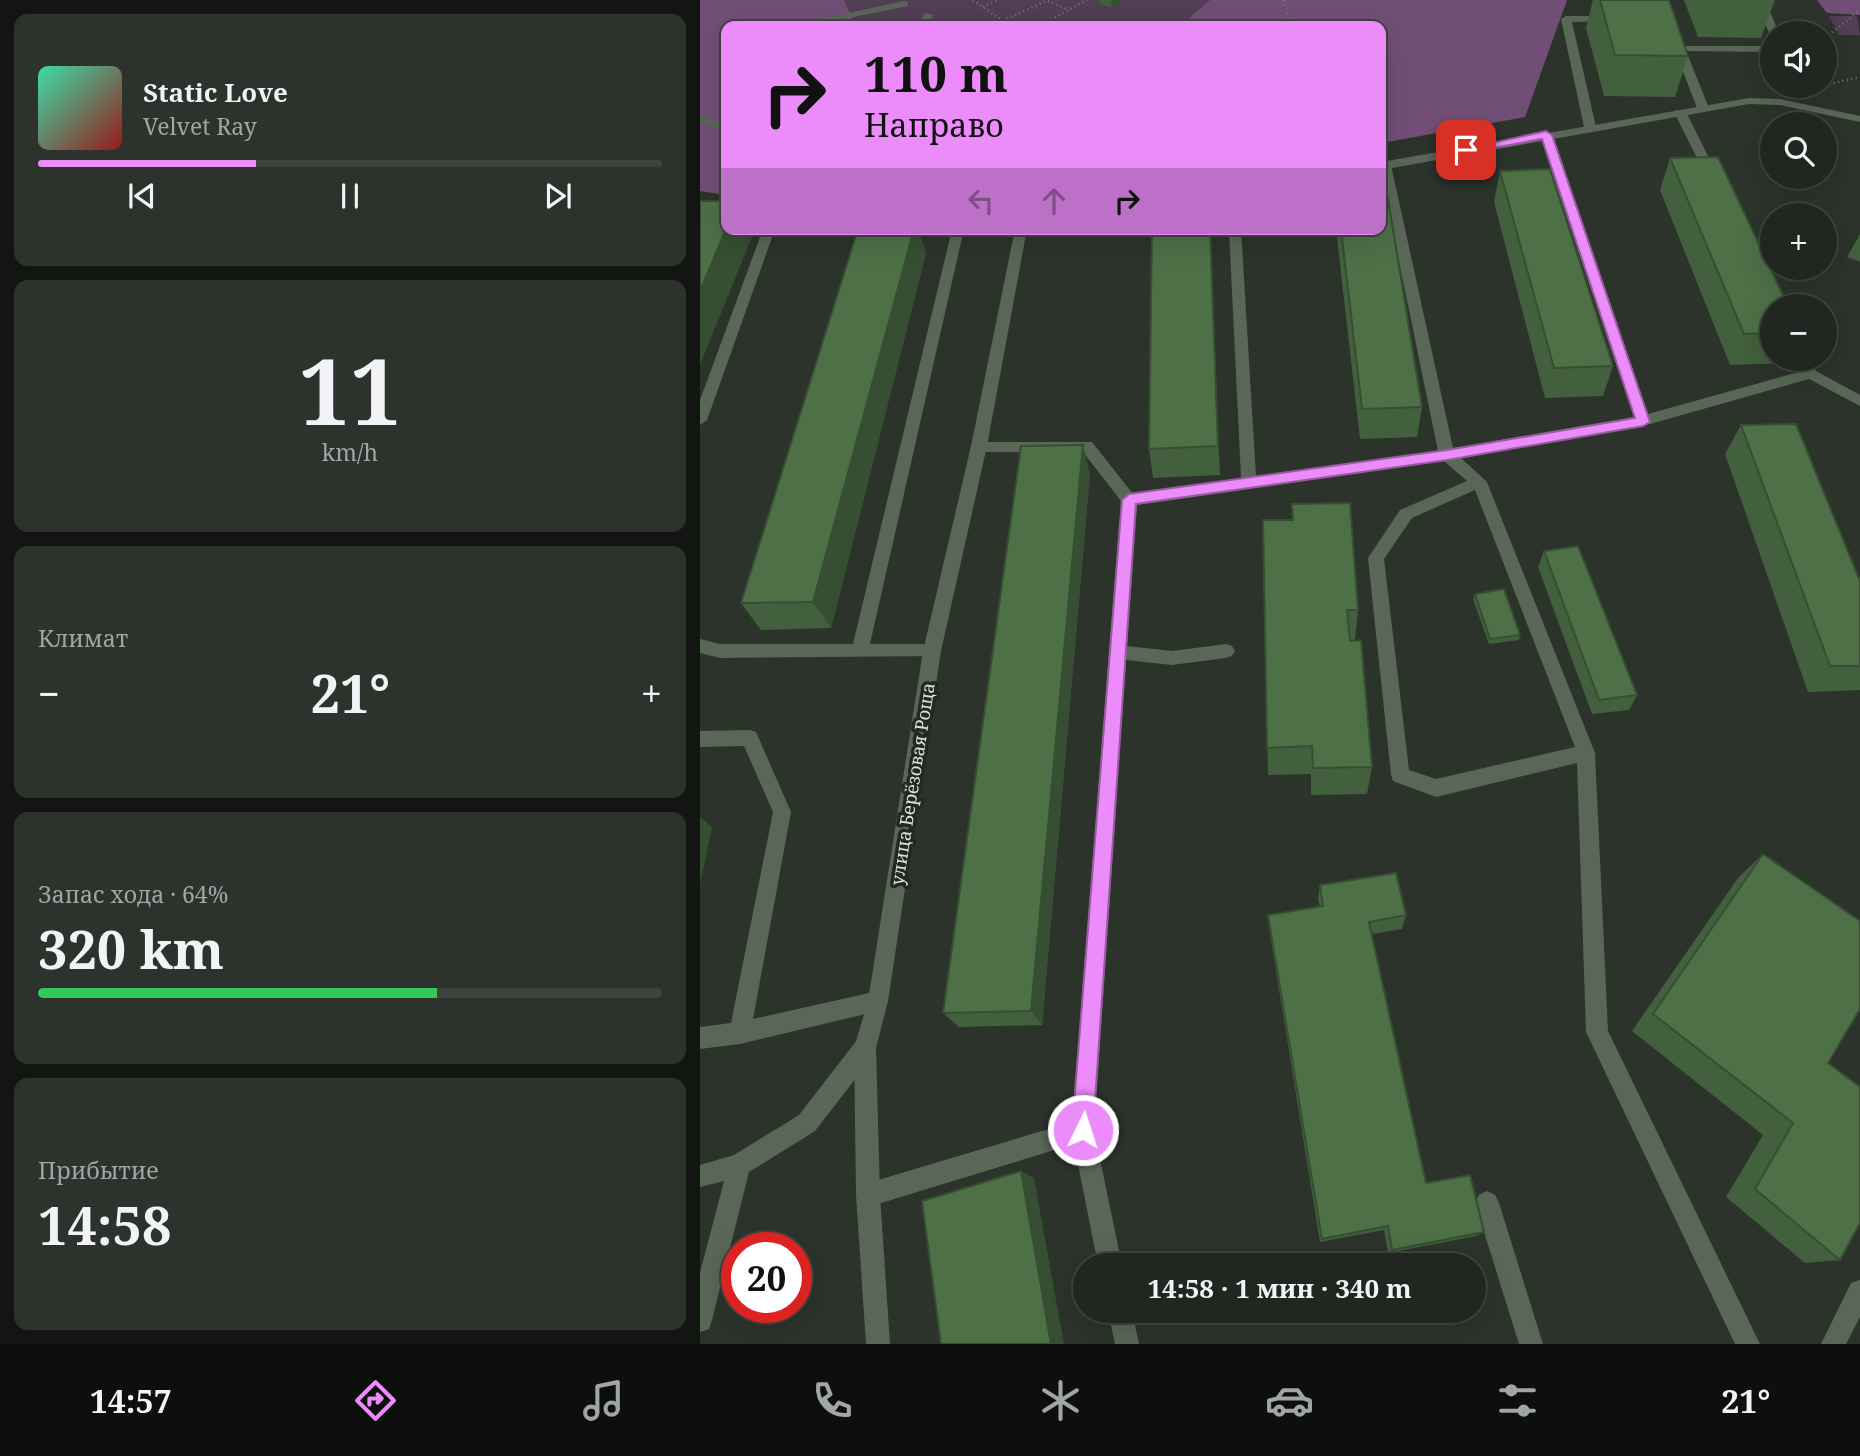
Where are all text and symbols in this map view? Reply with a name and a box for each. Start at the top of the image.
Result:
map controls [1760,21,1837,371]
button: sound [1760,21,1837,98]
text: 110 m [864,40,1008,106]
icon: right [749,49,840,140]
text: Static Love [143,74,288,110]
text: Направо [864,103,1004,146]
text: Velvet Ray [143,110,257,142]
button: search [1760,112,1837,189]
pin [1436,120,1496,180]
icon: arrive [1447,131,1485,169]
icon: previous [123,177,161,215]
icon: pause [331,177,369,215]
icon: next [539,177,577,215]
icon: left [962,182,1000,220]
icon: ahead [1035,182,1073,220]
icon: right [1108,182,1146,220]
button: + [1760,203,1837,280]
button: − [1760,294,1837,371]
text: 11 [299,328,401,452]
text: km/h [322,436,378,468]
text: Климат [38,622,128,654]
text: 21° [311,657,390,728]
text: − [38,667,60,719]
text: + [641,667,662,719]
street label: улица Берёзовая Роща [884,681,940,887]
text: Запас хода · 64% [38,878,228,910]
text: 320 km [38,913,224,984]
position arrow [1046,1093,1120,1167]
text: Прибытие [38,1154,159,1186]
text: 14:58 [38,1189,171,1260]
speed limit sign: 20 [721,1232,812,1323]
text: 14:58 · 1 мин · 340 m [1147,1270,1412,1306]
icon: directions [351,1376,400,1425]
icon: music [579,1376,628,1425]
icon: phone [808,1376,857,1425]
icon: climate [1036,1376,1085,1425]
icon: car [1265,1376,1314,1425]
icon: filters [1493,1376,1542,1425]
text: 14:57 [90,1379,172,1422]
text: 21° [1721,1379,1770,1422]

